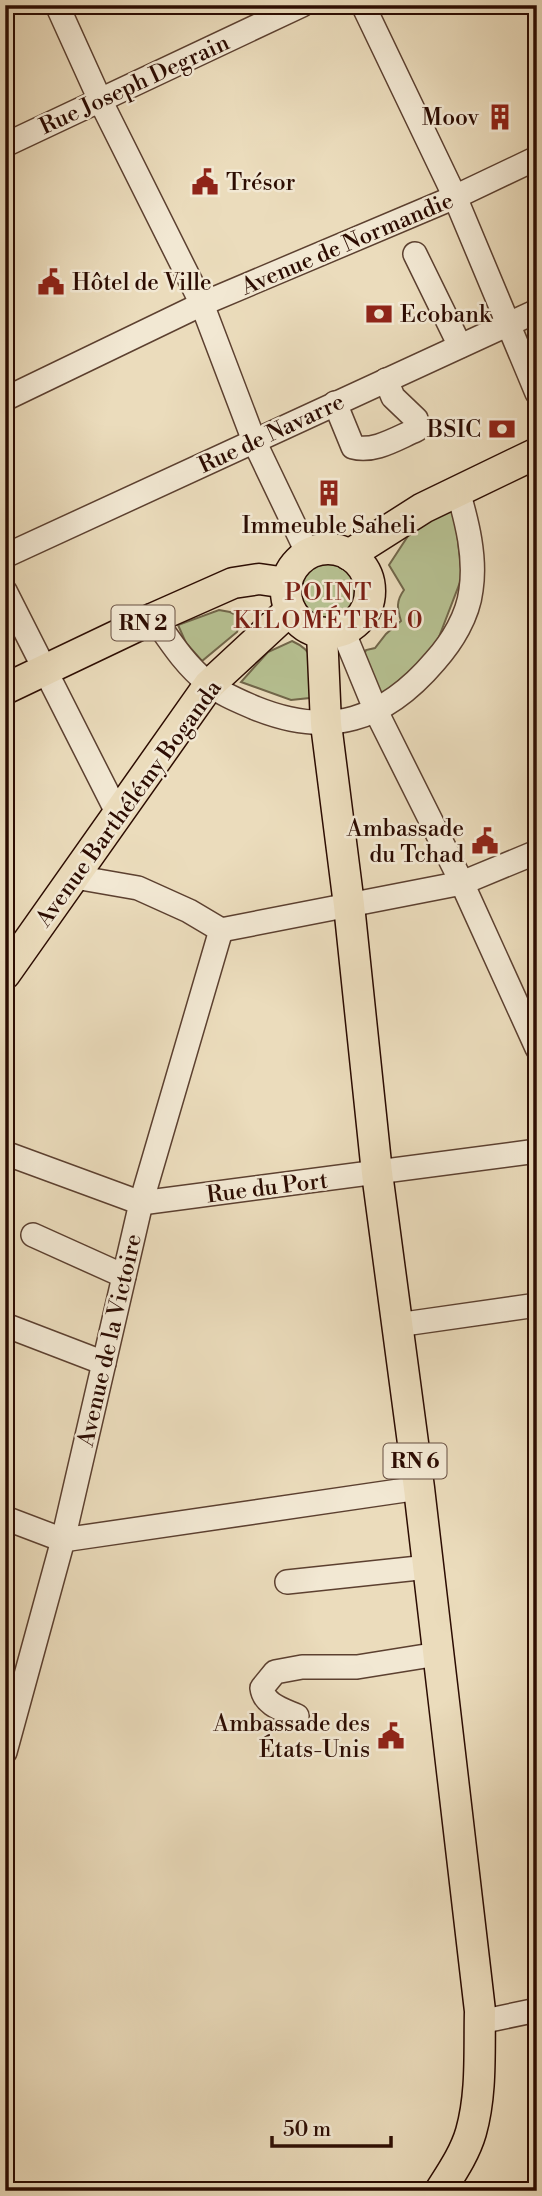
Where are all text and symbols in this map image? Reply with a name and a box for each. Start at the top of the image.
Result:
street label: Rue Joseph Degrain [35,29,234,141]
building icon: Moov [485,102,515,132]
place label: Moov [422,104,480,132]
public building icon: Trésor [190,167,220,197]
place label: Trésor [226,169,296,197]
street label: Avenue de Normandie [236,187,458,302]
public building icon: Hôtel de Ville [36,267,66,297]
place label: Hôtel de Ville [72,269,212,297]
bank icon: Ecobank [364,299,394,329]
place label: Ecobank [400,301,492,329]
street label: Rue de Navarre [194,388,349,480]
bank icon: BSIC [487,414,517,444]
place label: BSIC [426,416,481,444]
building icon: Immeuble Saheli [314,478,344,508]
place label: Immeuble Saheli [242,512,416,540]
district label: POINT KILOMÉTRE 0 [233,578,425,636]
road number: RN 2 [111,606,174,640]
street label: Avenue Barthélémy Boganda [29,675,228,933]
place label: Ambassade du Tchad [346,815,464,869]
public building icon: Ambassade du Tchad [470,826,500,856]
street label: Rue du Port [205,1167,329,1209]
street label: Avenue de la Victoire [72,1231,148,1450]
road number: RN 6 [384,1444,446,1478]
place label: Ambassade des États-Unis [212,1710,370,1764]
public building icon: Ambassade des États-Unis [376,1721,406,1751]
scale bar [272,2105,392,2149]
text: 50 m [283,2117,331,2143]

